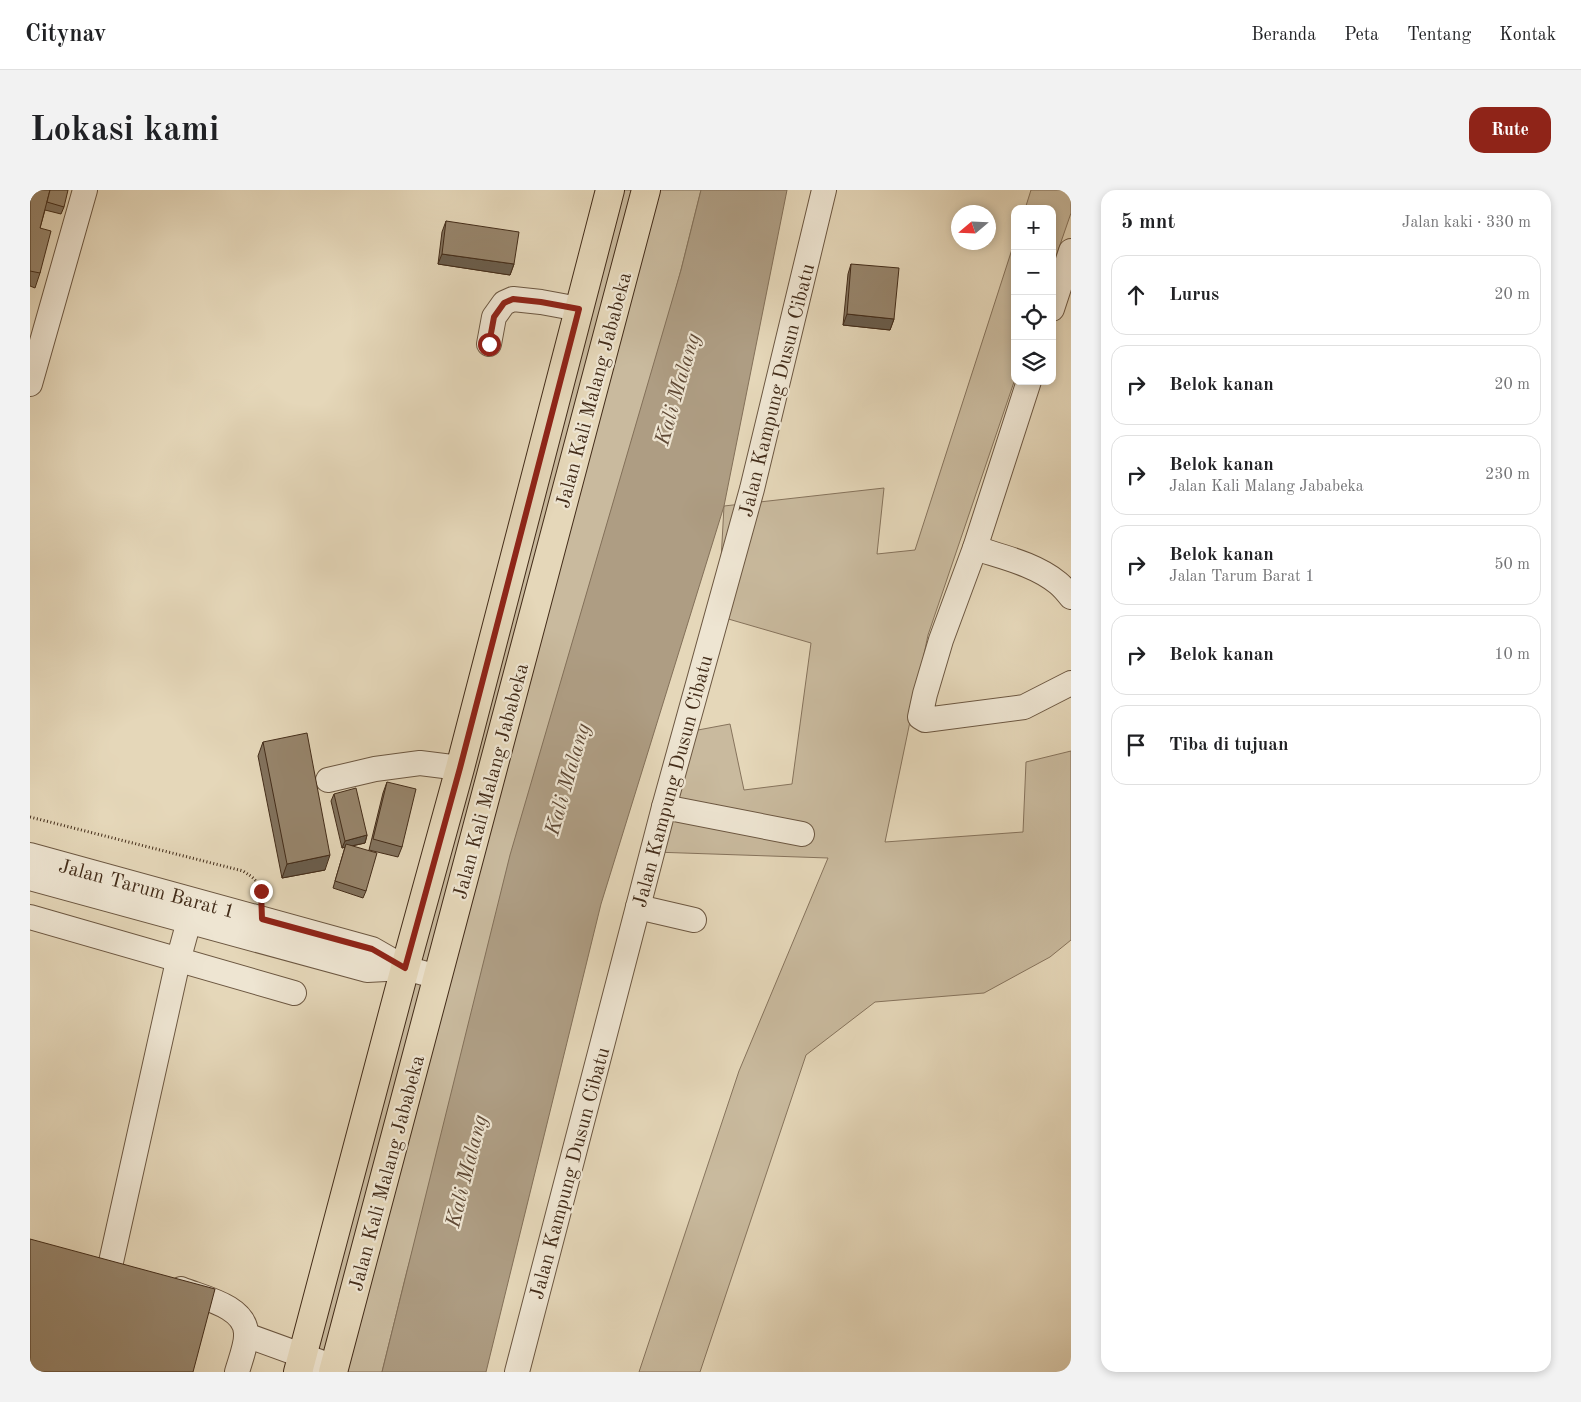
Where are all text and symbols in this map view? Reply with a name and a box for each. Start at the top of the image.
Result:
text: Citynav [25,23,106,47]
text: Beranda [1251,26,1316,44]
text: Peta [1344,26,1379,44]
text: Tentang [1407,26,1471,44]
text: Kontak [1499,26,1556,44]
button: Rute [1469,107,1551,153]
text: Lokasi kami [30,113,219,148]
north arrow [951,205,996,250]
map controls [1011,205,1056,385]
button: + [1011,205,1056,250]
text: 5 mnt [1121,212,1175,233]
text: Jalan kaki · 330 m [1402,215,1531,231]
button: − [1011,250,1056,295]
street label: Jalan Kampung Dusun Cibatu [737,262,819,519]
street label: Jalan Kali Malang Jababeka [554,270,636,511]
icon: ahead [1122,281,1150,309]
text: Lurus [1169,286,1219,305]
text: 20 m [1494,287,1530,303]
button: locate [1011,295,1056,340]
water label: Kali Malang [652,331,704,449]
route start [478,333,501,356]
button: layers [1011,340,1056,385]
icon: right [1122,371,1150,399]
text: Belok kanan [1169,376,1274,395]
text: 20 m [1494,377,1530,393]
text: Belok kanan [1169,456,1274,475]
icon: right [1122,461,1150,489]
text: 230 m [1485,467,1530,483]
text: Jalan Kali Malang Jababeka [1169,479,1364,495]
text: Belok kanan [1169,546,1274,565]
icon: right [1122,551,1150,579]
text: 50 m [1494,557,1530,573]
text: Jalan Tarum Barat 1 [1169,569,1314,585]
icon: right [1122,641,1150,669]
text: Belok kanan [1169,646,1274,665]
text: 10 m [1494,647,1530,663]
street label: Jalan Kampung Dusun Cibatu [631,653,717,910]
street label: Jalan Kali Malang Jababeka [451,661,533,902]
water label: Kali Malang [542,721,594,839]
icon: arrive [1122,731,1150,759]
text: Tiba di tujuan [1169,736,1289,755]
street label: Jalan Tarum Barat 1 [56,857,237,923]
route end [250,880,273,903]
street label: Jalan Kampung Dusun Cibatu [528,1045,614,1302]
street label: Jalan Kali Malang Jababeka [347,1053,429,1294]
water label: Kali Malang [443,1113,492,1231]

